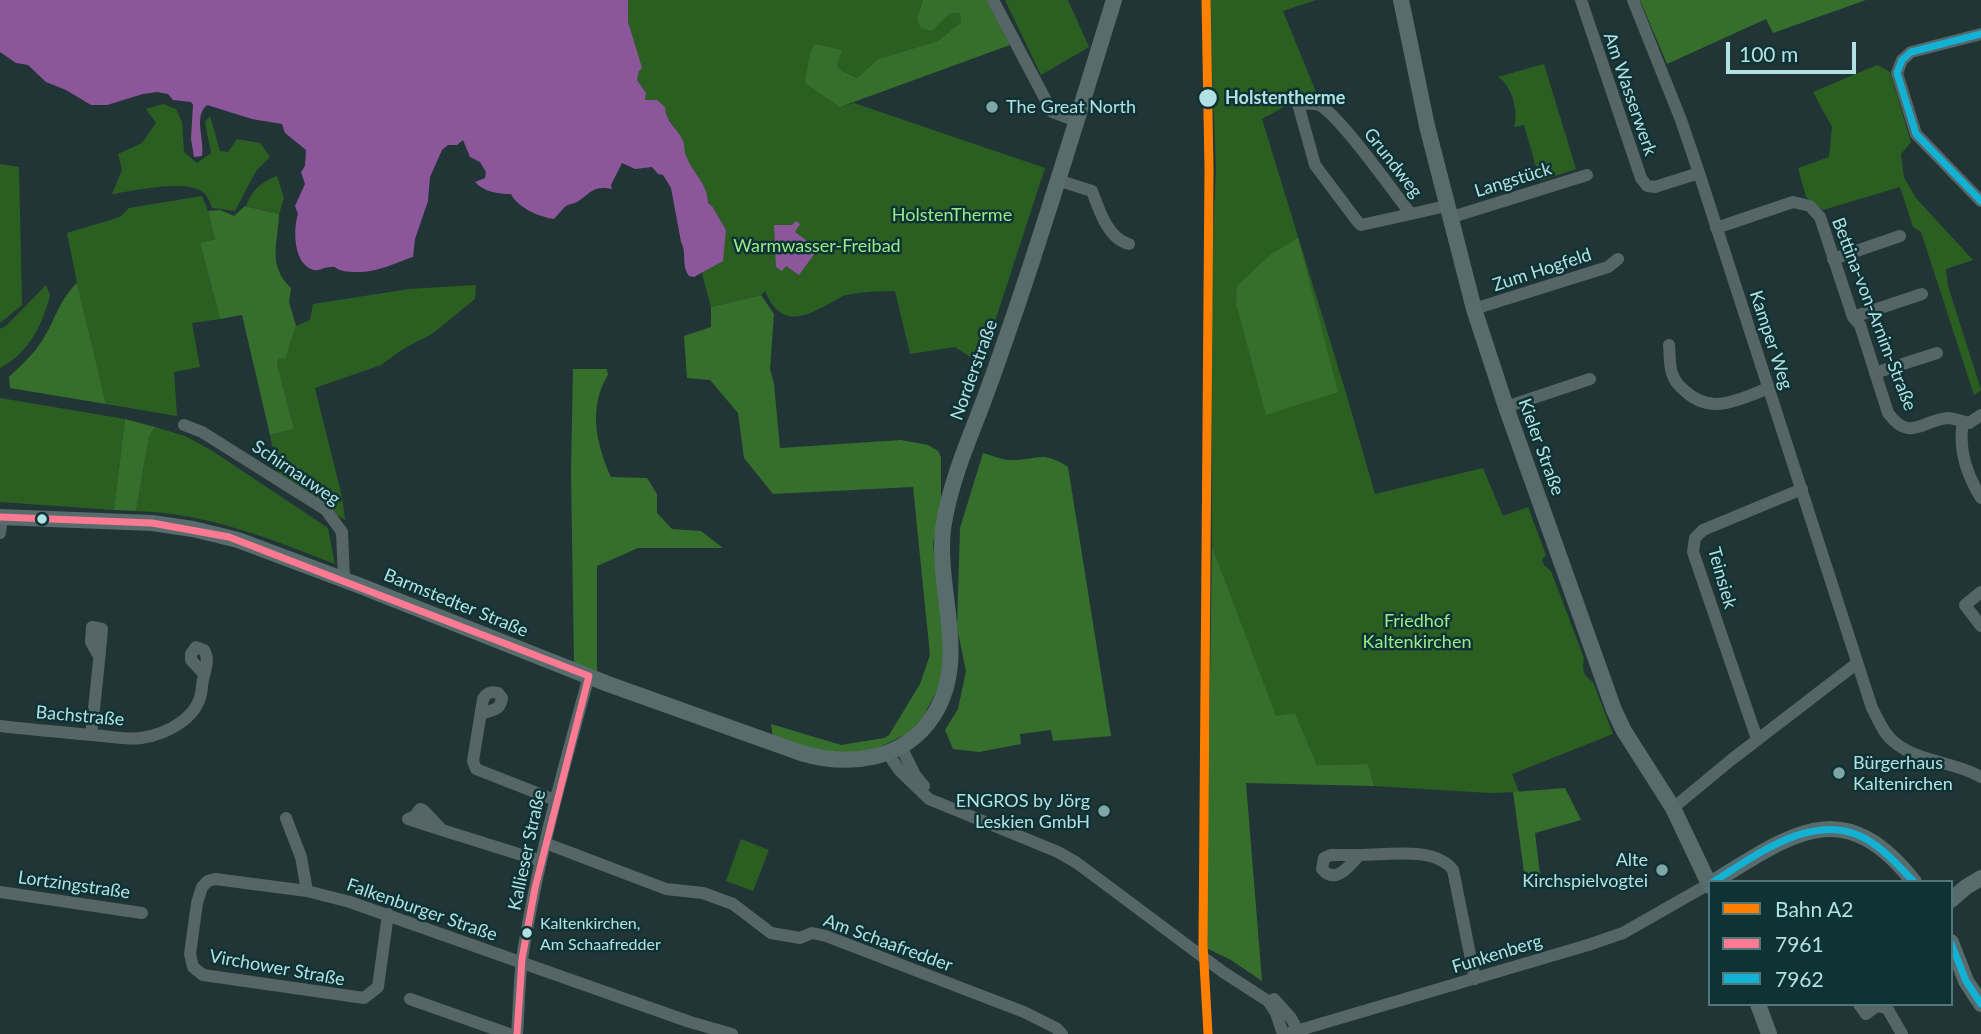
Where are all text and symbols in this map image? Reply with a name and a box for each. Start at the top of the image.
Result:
scale bar [1729,28,1858,72]
street label: Am Wasserwerk [1599,30,1661,158]
text: 100 m [1739,41,1798,66]
marker: Holstentherme [1197,87,1219,109]
place label: Holstentherme [1225,87,1345,109]
place label: The Great North [1006,96,1136,118]
marker: The Great North [984,99,1000,115]
street label: Grundweg [1359,124,1427,202]
street label: Langstück [1472,158,1554,202]
park label: HolstenTherme [892,204,1012,226]
street label: Bettina-von-Arnim-Straße [1827,214,1921,414]
park label: Warmwasser-Freibad [733,235,901,257]
street label: Zum Hogfeld [1490,244,1594,296]
street label: Kamper Weg [1745,288,1797,392]
street label: Norderstraße [946,317,1002,423]
street label: Kieler Straße [1513,395,1569,499]
street label: Schirnauweg [248,436,344,510]
unlabelled marker [35,512,49,526]
street label: Teinsiek [1703,545,1741,611]
street label: Barmstedter Straße [381,564,531,642]
park label: Friedhof Kaltenkirchen [1363,610,1471,652]
street label: Bachstraße [35,701,125,731]
place label: Bürgerhaus Kaltenirchen [1853,752,1953,794]
marker: Bürgerhaus Kaltenirchen [1831,765,1847,781]
street label: Kallieser Straße [504,788,550,912]
place label: ENGROS by Jörg Leskien GmbH [956,790,1090,832]
marker: ENGROS by Jörg Leskien GmbH [1096,803,1112,819]
place label: Alte Kirchspielvogtei [1522,849,1648,892]
marker: Alte Kirchspielvogtei [1654,862,1670,878]
street label: Lortzingstraße [16,866,132,904]
street label: Falkenburger Straße [344,874,500,946]
legend [1708,880,1953,1006]
text: Bahn A2 [1775,896,1853,921]
street label: Am Schaafredder [820,910,956,976]
place label: Kaltenkirchen, Am Schaafredder [540,914,661,952]
marker: Kaltenkirchen, Am Schaafredder [520,926,534,940]
street label: Funkenberg [1449,930,1545,978]
text: 7961 [1775,931,1824,956]
street label: Virchower Straße [208,945,346,991]
text: 7962 [1775,966,1824,991]

